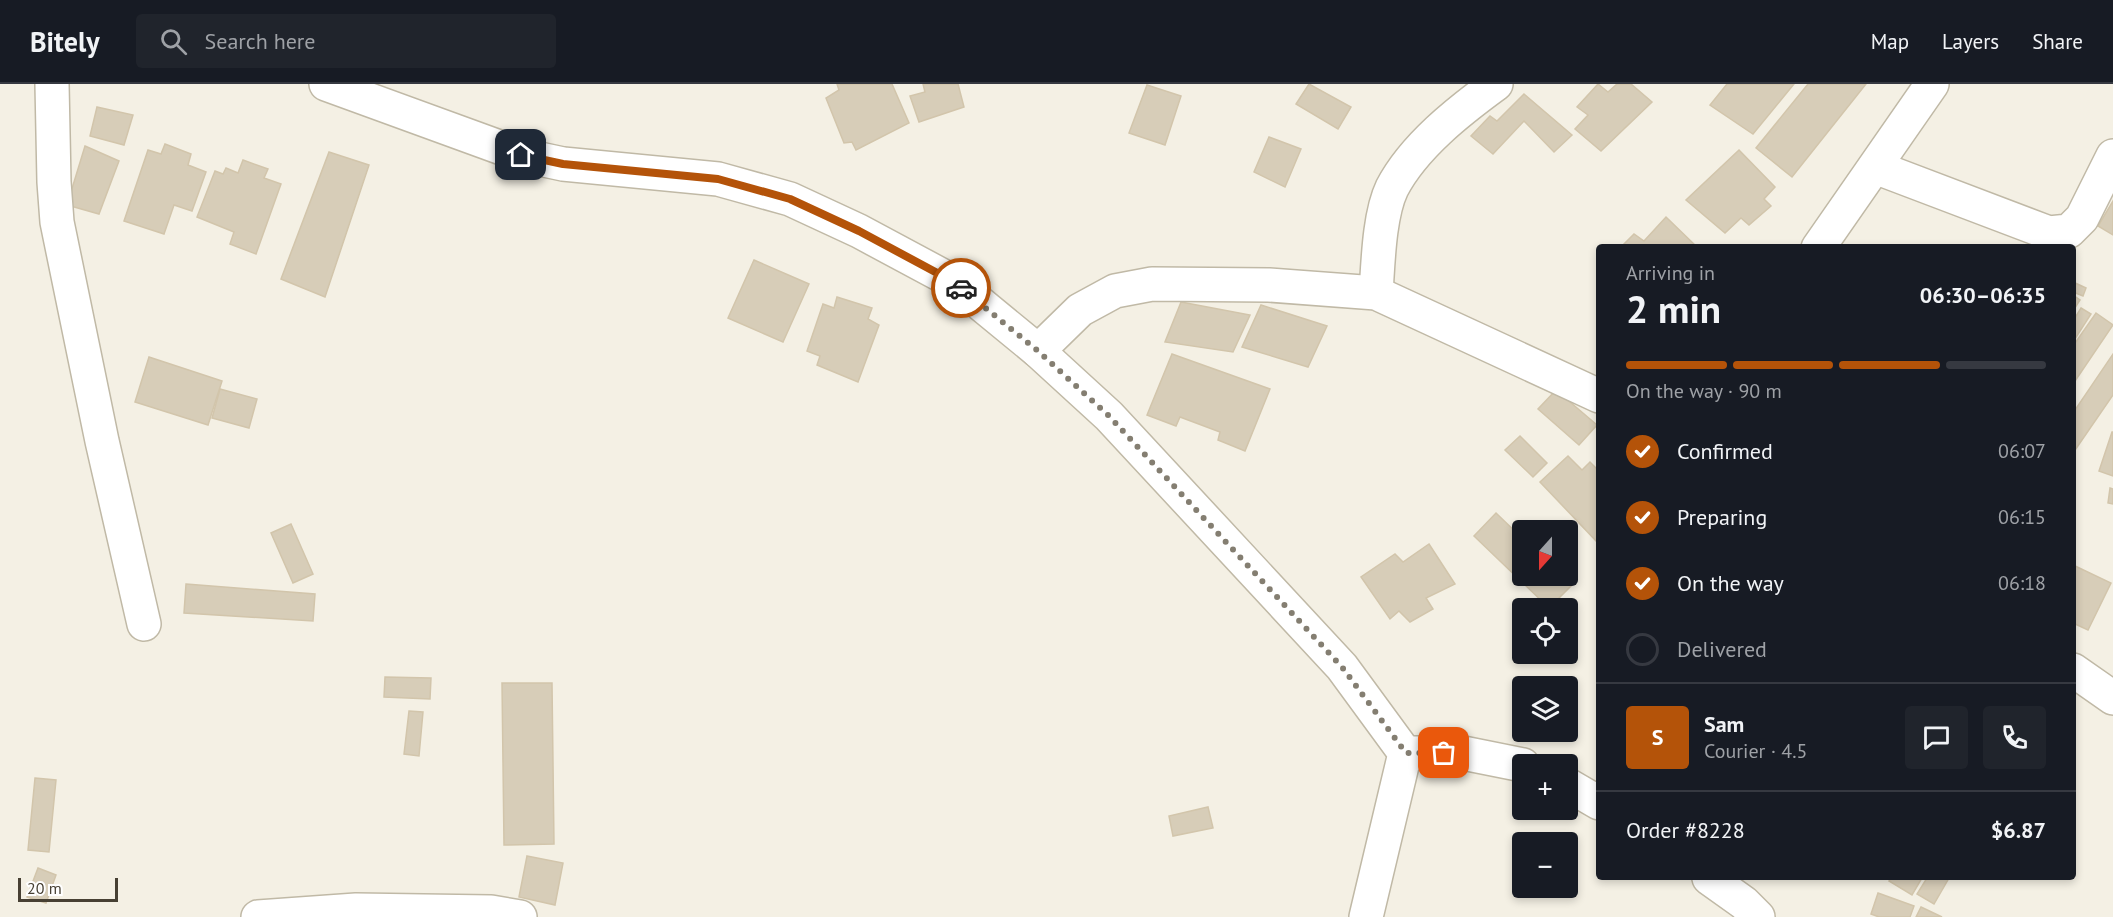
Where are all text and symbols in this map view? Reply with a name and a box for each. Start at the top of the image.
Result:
search box [136,14,556,68]
text: Bitely [30,23,100,60]
icon: search [157,25,190,58]
text: Search here [205,27,316,55]
text: Map [1871,28,1909,55]
text: Layers [1942,28,1999,55]
text: Share [2032,28,2083,55]
pin [495,129,546,180]
icon: home [504,138,537,171]
courier [931,258,991,318]
text: Arriving in [1626,260,1715,286]
icon: car [945,272,978,305]
text: 06:30–06:35 [1920,281,2046,309]
text: 2 min [1626,283,1721,334]
text: On the way · 90 m [1626,378,1782,404]
icon: check [1626,435,1659,468]
text: Confirmed [1677,437,1773,465]
text: 06:07 [1998,438,2046,464]
icon: check [1626,501,1659,534]
text: Preparing [1677,503,1767,531]
text: 06:15 [1998,504,2046,530]
north arrow [1512,520,1578,586]
map controls [1512,520,1578,898]
icon: check [1626,567,1659,600]
text: On the way [1677,569,1784,597]
text: 06:18 [1998,570,2046,596]
button: locate [1512,598,1578,664]
text: Delivered [1677,635,1767,663]
button: layers [1512,676,1578,742]
button: chat [1905,706,1968,769]
button: phone [1983,706,2046,769]
text: Sam [1704,710,1744,738]
text: S [1652,723,1663,751]
pin [1418,727,1469,778]
icon: bag [1427,736,1460,769]
text: Courier · 4.5 [1704,738,1807,764]
button: + [1512,754,1578,820]
text: Order #8228 [1626,816,1745,844]
text: $6.87 [1991,816,2046,844]
button: − [1512,832,1578,898]
scale bar [18,875,118,902]
text: 20 m [27,878,62,898]

